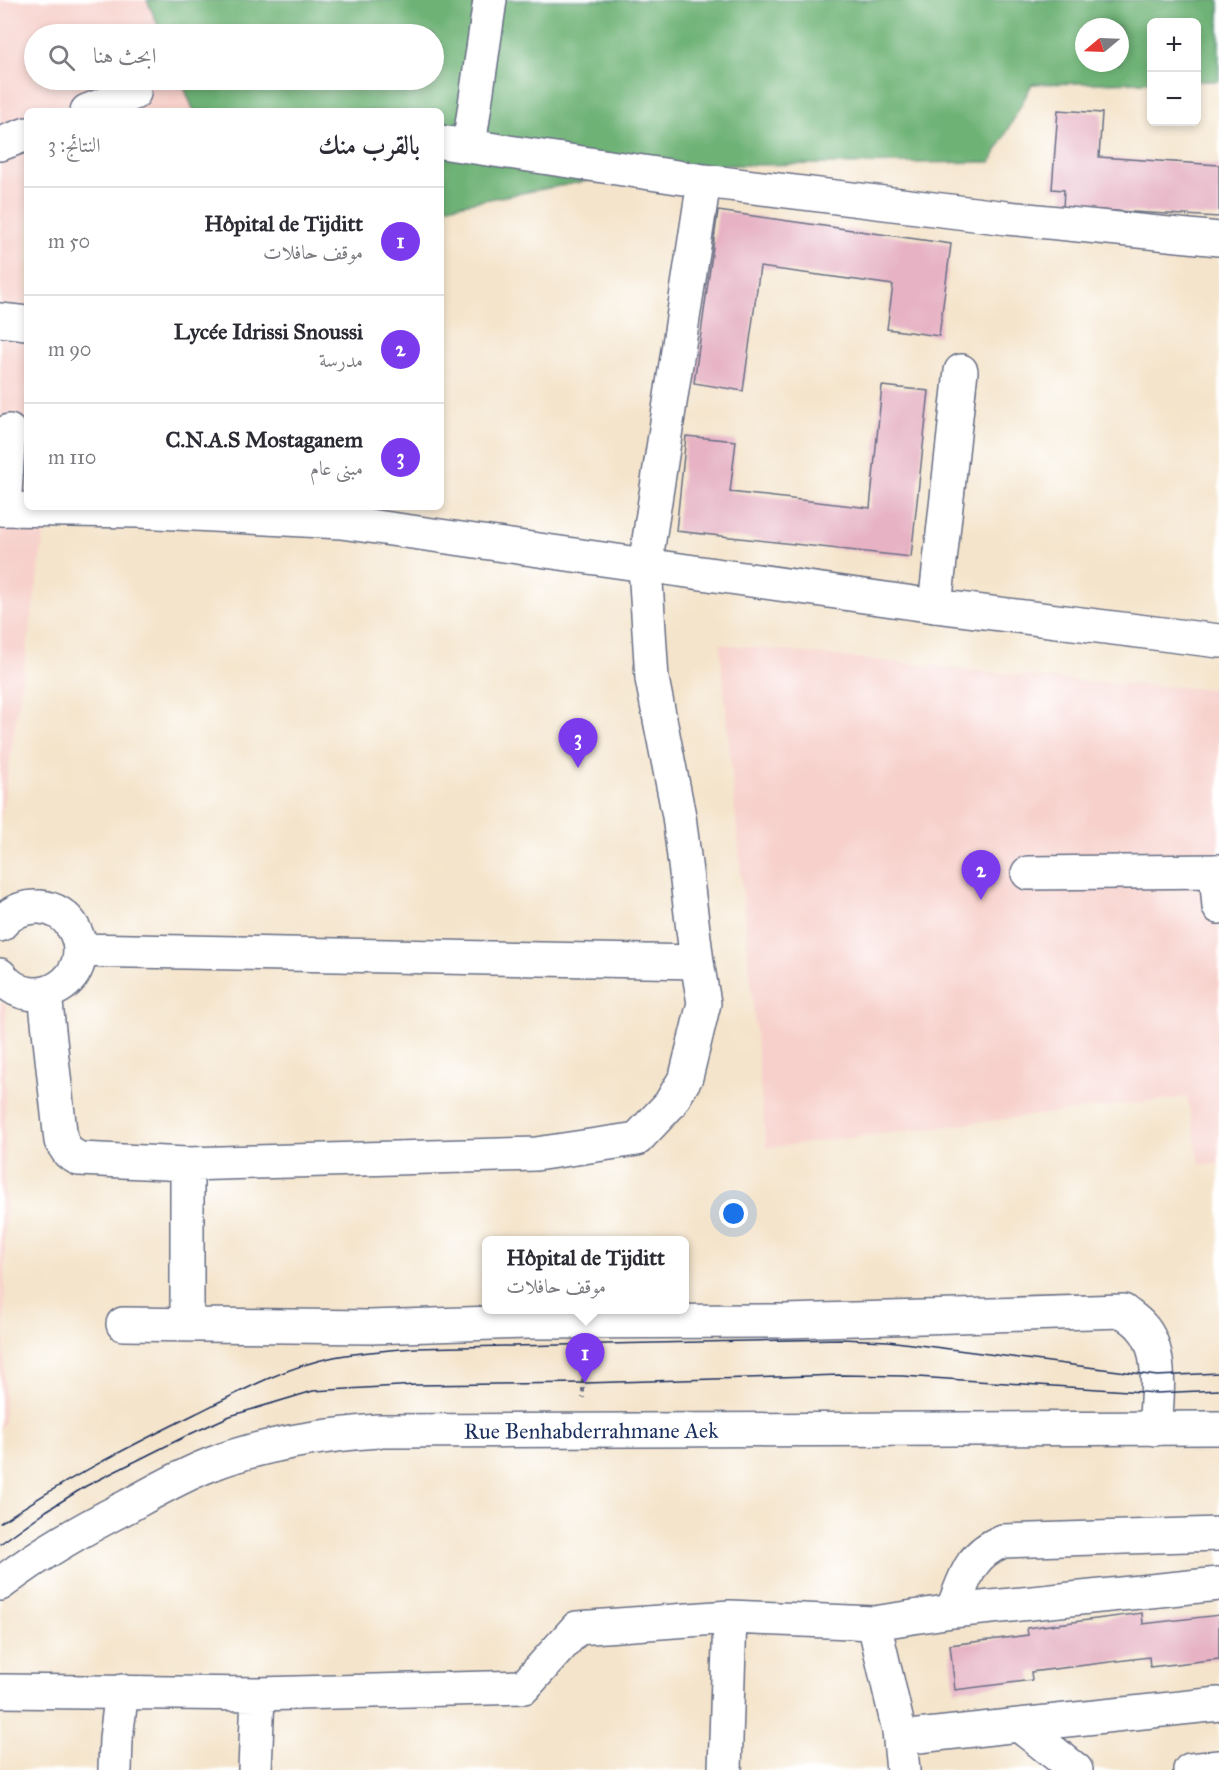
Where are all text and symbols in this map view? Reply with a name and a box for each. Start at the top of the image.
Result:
north arrow [1075,18,1129,72]
map controls [1147,18,1201,126]
button: + [1147,18,1201,72]
search box [24,24,444,90]
icon: search [45,41,78,74]
text: ابحث هنا [93,42,156,69]
button: − [1147,72,1201,126]
text: بالقرب منك [318,129,420,161]
text: النتائج: 3 [48,133,100,157]
text: Hôpital de Tijditt [204,210,363,237]
text: 50 m [48,229,90,253]
text: 1 [397,229,404,253]
text: موقف حافلات [263,240,363,264]
text: Lycée Idrissi Snoussi [174,318,363,345]
text: 90 m [48,337,92,361]
text: 2 [396,337,405,361]
text: مدرسة [319,348,363,372]
text: C.N.A.S Mostaganem [165,426,363,453]
text: 110 m [48,445,96,469]
text: 3 [397,445,405,469]
text: مبنى عام [310,456,363,480]
pin: 3 [558,718,598,768]
pin: 2 [962,850,1000,900]
your location [719,1199,748,1228]
popup [482,1236,689,1314]
text: Hôpital de Tijditt [506,1244,665,1271]
text: موقف حافلات [506,1274,606,1298]
pin: 1 [566,1334,604,1383]
street label: Rue Benhabderrahmane Aek [464,1417,719,1445]

